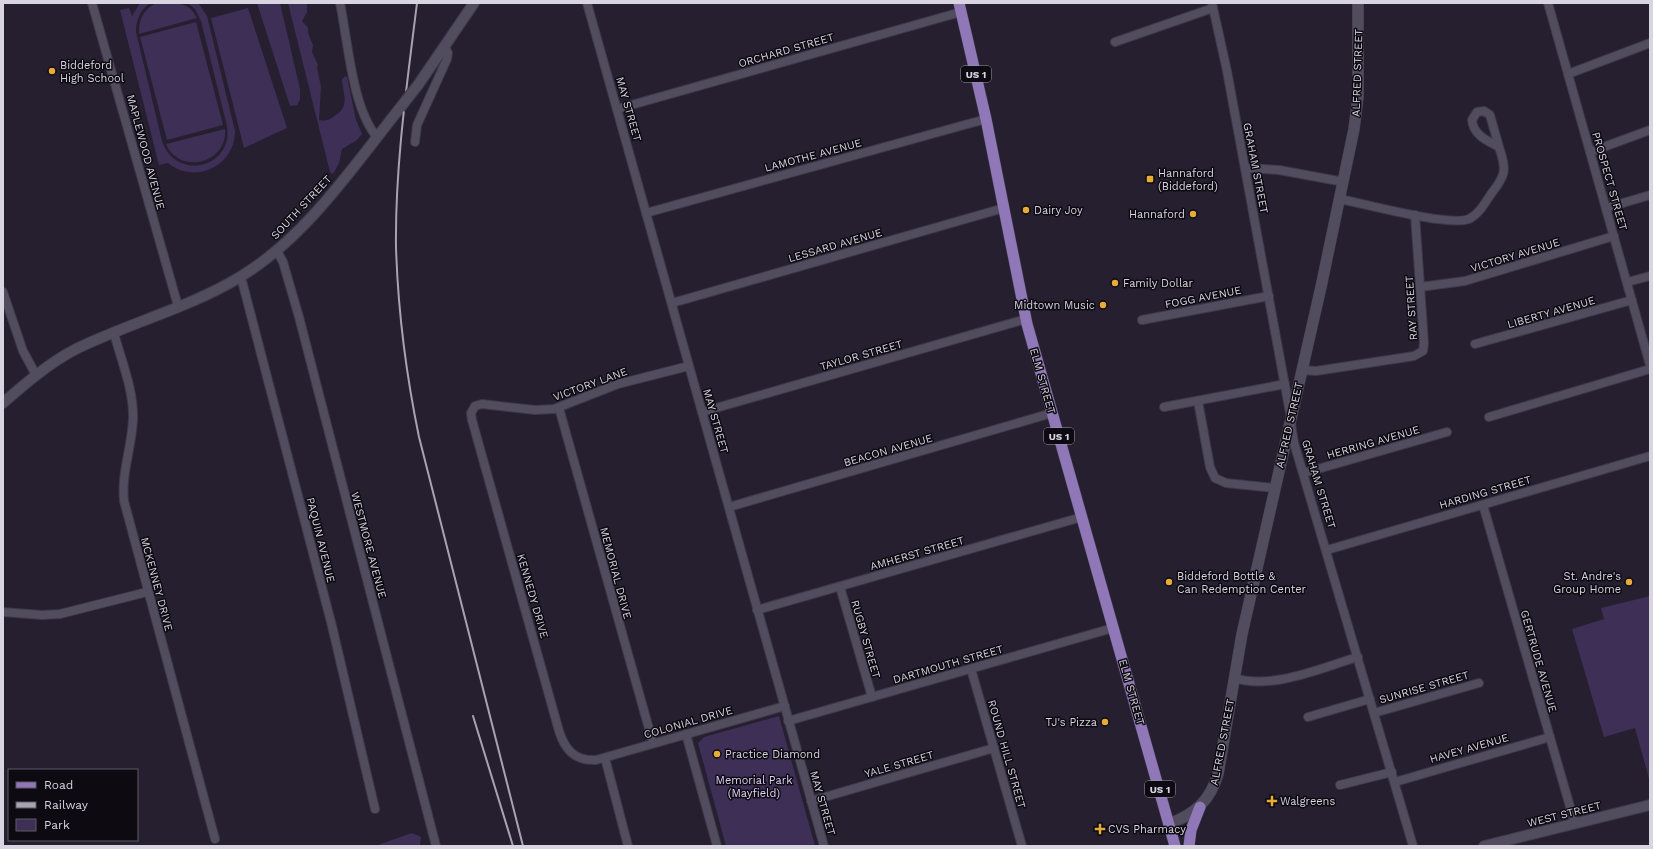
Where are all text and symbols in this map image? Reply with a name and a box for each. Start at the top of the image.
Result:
street label: ALFRED STREET [1349,29,1366,117]
street label: ORCHARD STREET [737,31,836,70]
place label: Biddeford High School [60,59,125,85]
marker: Biddeford High School [47,66,57,76]
road number: US 1 [961,66,991,82]
street label: MAY STREET [613,75,644,143]
street label: MAPLEWOOD AVENUE [124,93,167,211]
street label: GRAHAM STREET [1240,122,1271,215]
street label: PROSPECT STREET [1589,130,1630,232]
street label: LAMOTHE AVENUE [763,136,863,175]
place label: Hannaford (Biddeford) [1158,167,1218,193]
street label: SOUTH STREET [268,172,335,242]
marker: Hannaford (Biddeford) [1145,174,1155,184]
place label: Dairy Joy [1034,204,1083,217]
marker: Dairy Joy [1021,205,1031,215]
place label: Hannaford [1129,208,1185,221]
marker: Hannaford [1188,209,1198,219]
street label: LESSARD AVENUE [787,226,884,265]
street label: VICTORY AVENUE [1469,236,1561,275]
street label: RAY STREET [1403,275,1420,341]
place label: Family Dollar [1123,277,1194,290]
marker: Family Dollar [1110,278,1120,288]
street label: FOGG AVENUE [1164,284,1242,311]
street label: LIBERTY AVENUE [1506,294,1596,331]
place label: Midtown Music [1014,299,1095,312]
marker: Midtown Music [1098,300,1108,310]
street label: TAYLOR STREET [818,337,904,373]
street label: ELM STREET [1027,347,1058,416]
street label: VICTORY LANE [551,365,629,404]
street label: ALFRED STREET [1273,380,1306,469]
street label: MAY STREET [700,387,731,455]
street label: HERRING AVENUE [1325,423,1421,462]
road number: US 1 [1044,428,1074,444]
street label: BEACON AVENUE [842,432,934,469]
street label: GRAHAM STREET [1299,438,1338,531]
street label: HARDING STREET [1438,473,1533,512]
street label: WESTMORE AVENUE [348,490,389,600]
street label: PAQUIN AVENUE [304,496,337,584]
street label: MEMORIAL DRIVE [597,526,634,620]
street label: AMHERST STREET [869,534,966,573]
street label: MCKENNEY DRIVE [138,536,175,632]
street label: KENNEDY DRIVE [514,552,551,640]
place label: Biddeford Bottle & Can Redemption Center [1177,570,1307,596]
place label: St. Andre's Group Home [1553,570,1621,596]
marker: Biddeford Bottle & Can Redemption Center [1164,577,1174,587]
marker: St. Andre's Group Home [1624,577,1634,587]
street label: RUGBY STREET [848,598,883,680]
street label: GERTRUDE AVENUE [1518,609,1559,714]
street label: DARTMOUTH STREET [892,642,1005,686]
street label: ELM STREET [1116,658,1147,727]
street label: SUNRISE STREET [1378,668,1471,707]
street label: ALFRED STREET [1208,697,1237,786]
street label: ROUND HILL STREET [985,698,1028,810]
street label: COLONIAL DRIVE [642,704,734,741]
place label: TJ's Pizza [1046,716,1097,729]
marker: TJ's Pizza [1100,717,1110,727]
street label: HAVEY AVENUE [1428,731,1510,766]
place label: Practice Diamond [725,748,820,761]
street label: YALE STREET [863,748,936,781]
marker: Practice Diamond [712,749,722,759]
legend [8,769,138,841]
street label: MAY STREET [807,769,838,837]
park label: Memorial Park (Mayfield) [716,774,792,800]
text: Road [44,778,73,792]
road number: US 1 [1145,781,1175,797]
place label: Walgreens [1280,795,1335,808]
marker: Walgreens [1267,796,1277,806]
text: Railway [44,798,89,812]
street label: WEST STREET [1526,799,1603,830]
text: Park [44,818,70,832]
place label: CVS Pharmacy [1108,823,1186,836]
marker: CVS Pharmacy [1095,824,1105,834]

